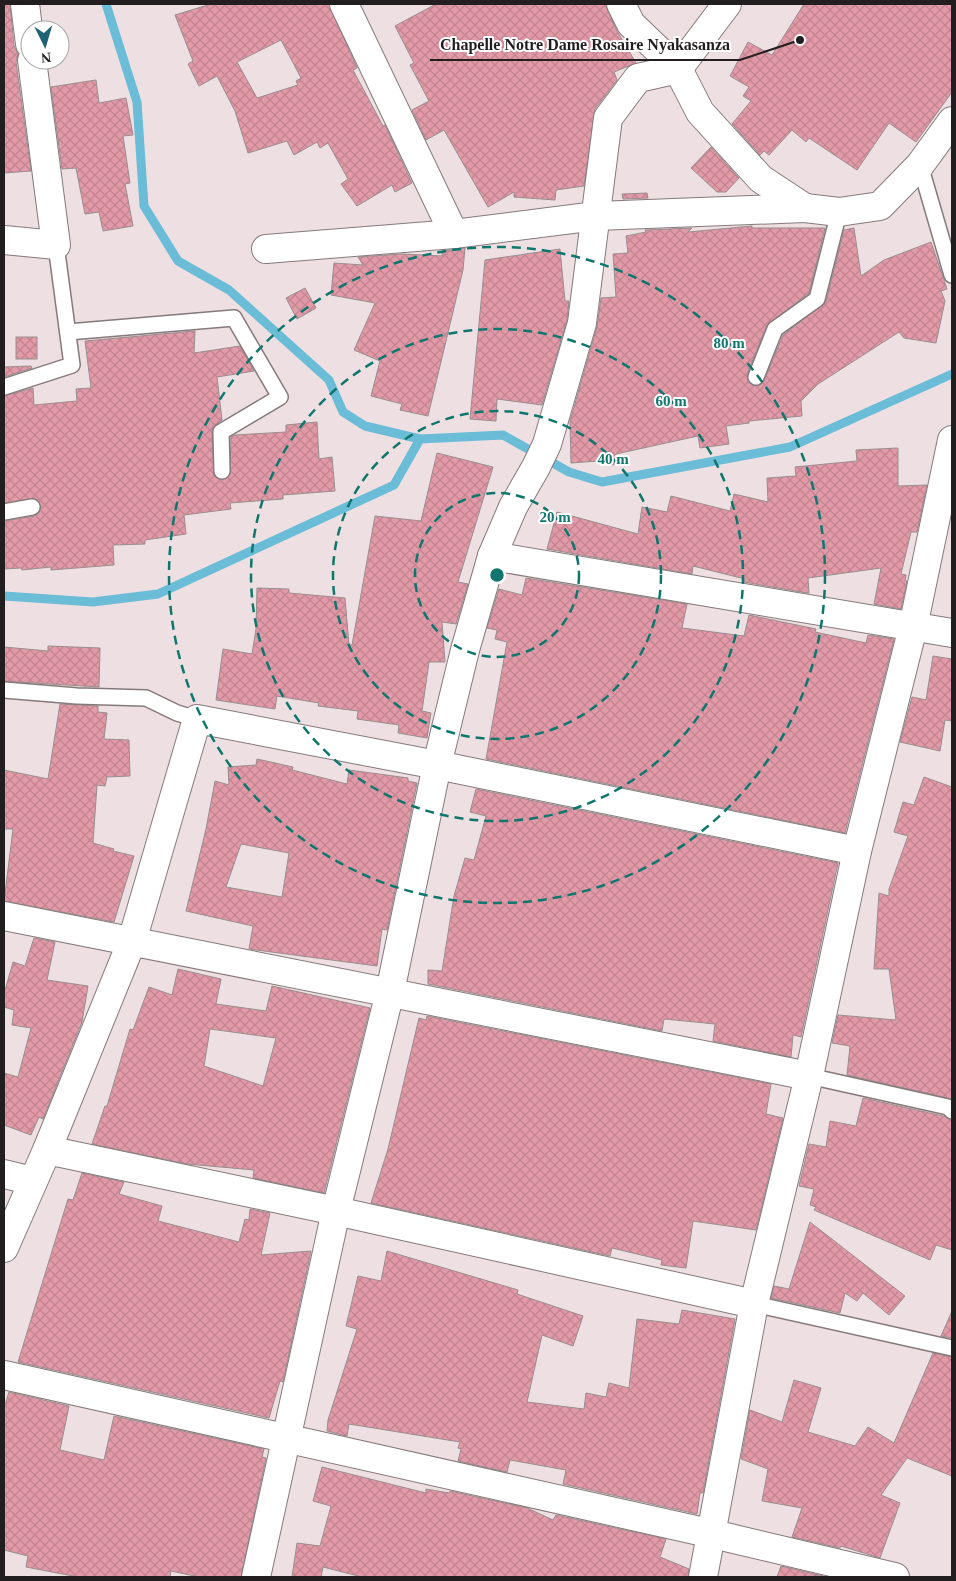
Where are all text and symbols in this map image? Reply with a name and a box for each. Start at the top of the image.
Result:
north arrow [20,20,70,70]
callout: Chapelle Notre Dame Rosaire Nyakasanza [430,29,740,60]
text: Chapelle Notre Dame Rosaire Nyakasanza [440,36,730,54]
text: N [40,50,52,65]
text: 80 m [713,335,745,351]
text: 60 m [655,393,687,409]
text: 40 m [597,451,629,467]
text: 20 m [539,509,571,525]
centre of rings [488,566,506,584]

